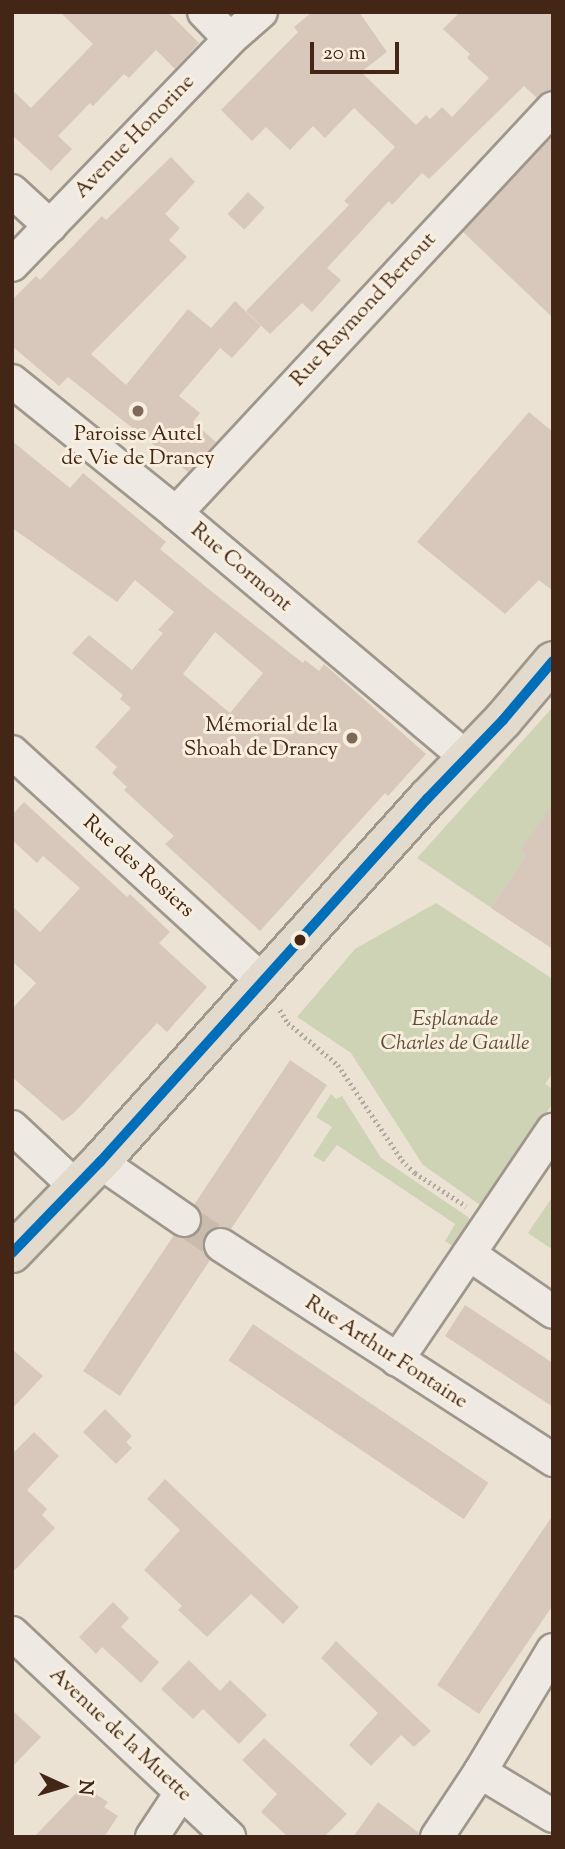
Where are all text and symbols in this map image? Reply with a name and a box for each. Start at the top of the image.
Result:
scale bar [313,28,402,72]
text: 20 m [323,39,366,69]
street label: Avenue Honorine [70,70,200,204]
street label: Rue Raymond Bertout [286,228,442,392]
marker: Paroisse Autel de Vie de Drancy [130,403,146,419]
place label: Paroisse Autel de Vie de Drancy [61,422,215,472]
street label: Rue Cormont [185,518,297,618]
place label: Mémorial de la Shoah de Drancy [184,713,338,763]
marker: Mémorial de la Shoah de Drancy [344,730,360,746]
street label: Rue des Rosiers [77,810,199,924]
unlabelled marker [293,933,307,947]
park label: Esplanade Charles de Gaulle [381,1007,529,1057]
street label: Rue Arthur Fontaine [300,1291,472,1415]
street label: Avenue de la Muette [44,1663,196,1807]
north arrow [28,1751,98,1821]
text: N [70,1779,98,1796]

